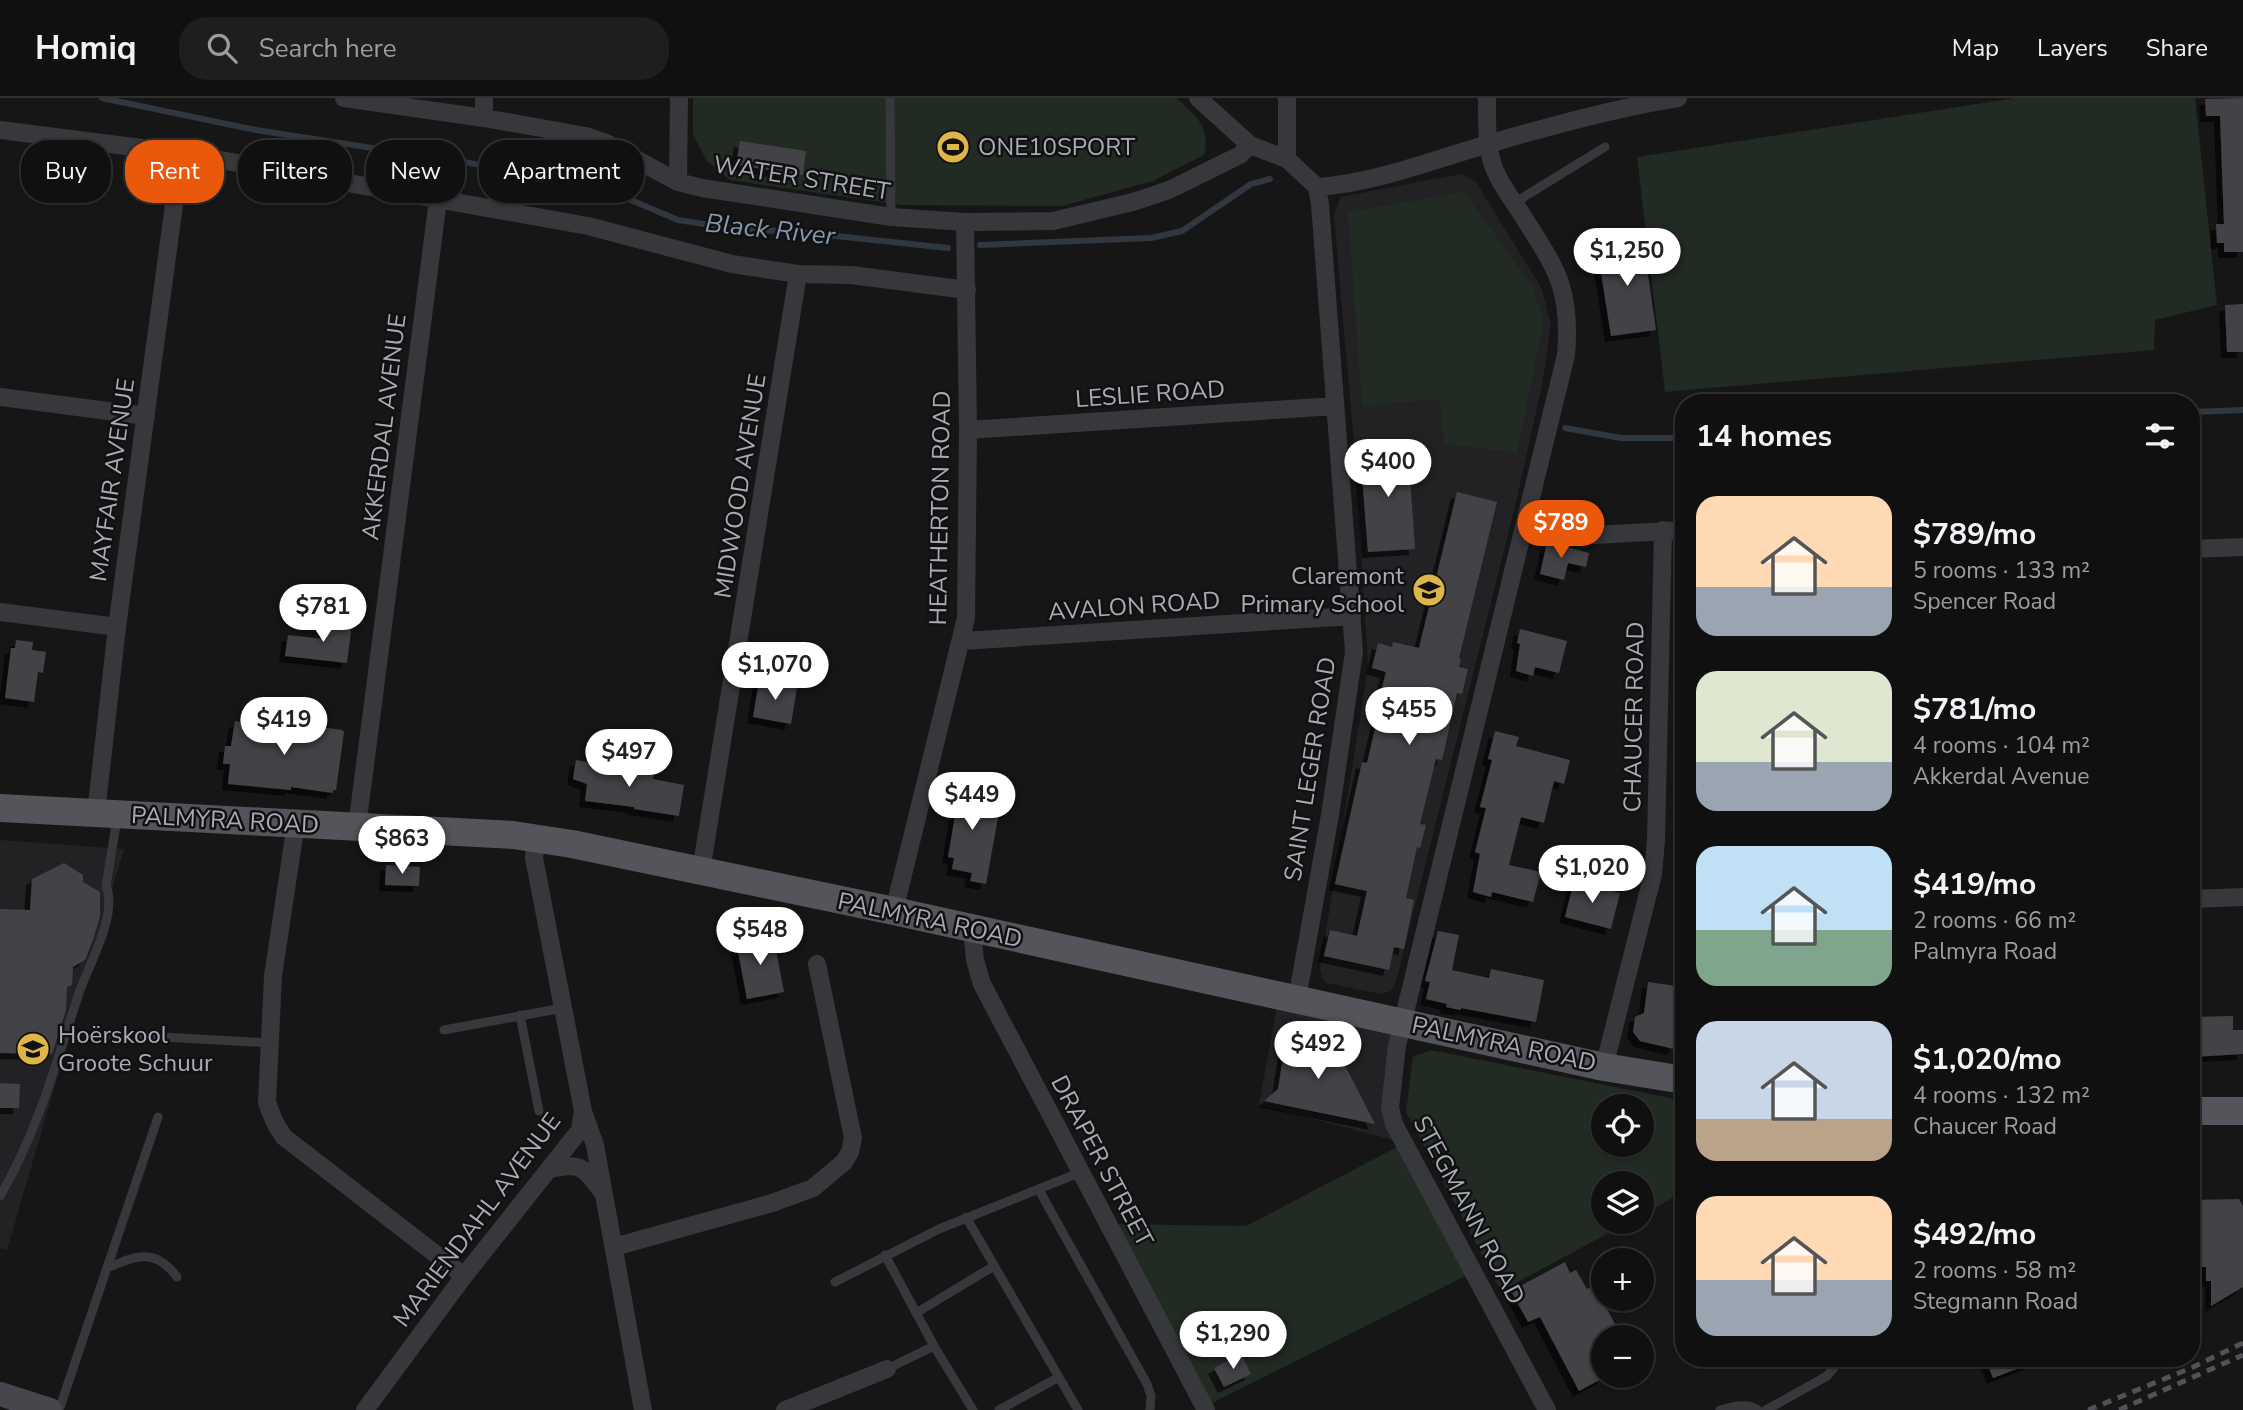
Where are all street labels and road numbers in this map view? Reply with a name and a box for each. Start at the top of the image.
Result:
street label: WATER STREET [711,148,893,208]
street label: AKKERDAL AVENUE [354,312,414,542]
street label: MIDWOOD AVENUE [706,371,774,601]
street label: LESLIE ROAD [1074,373,1226,415]
street label: MAYFAIR AVENUE [82,376,142,584]
street label: HEATHERTON ROAD [922,390,958,626]
street label: AVALON ROAD [1047,584,1221,628]
street label: CHAUCER ROAD [1616,621,1652,813]
street label: SAINT LEGER ROAD [1276,655,1344,883]
street label: PALMYRA ROAD [130,799,320,841]
street label: PALMYRA ROAD [835,885,1025,955]
street label: PALMYRA ROAD [1409,1009,1599,1079]
street label: DRAPER STREET [1043,1070,1161,1253]
street label: MARIENDAHL AVENUE [386,1106,568,1334]
street label: STEGMANN ROAD [1406,1110,1532,1310]

